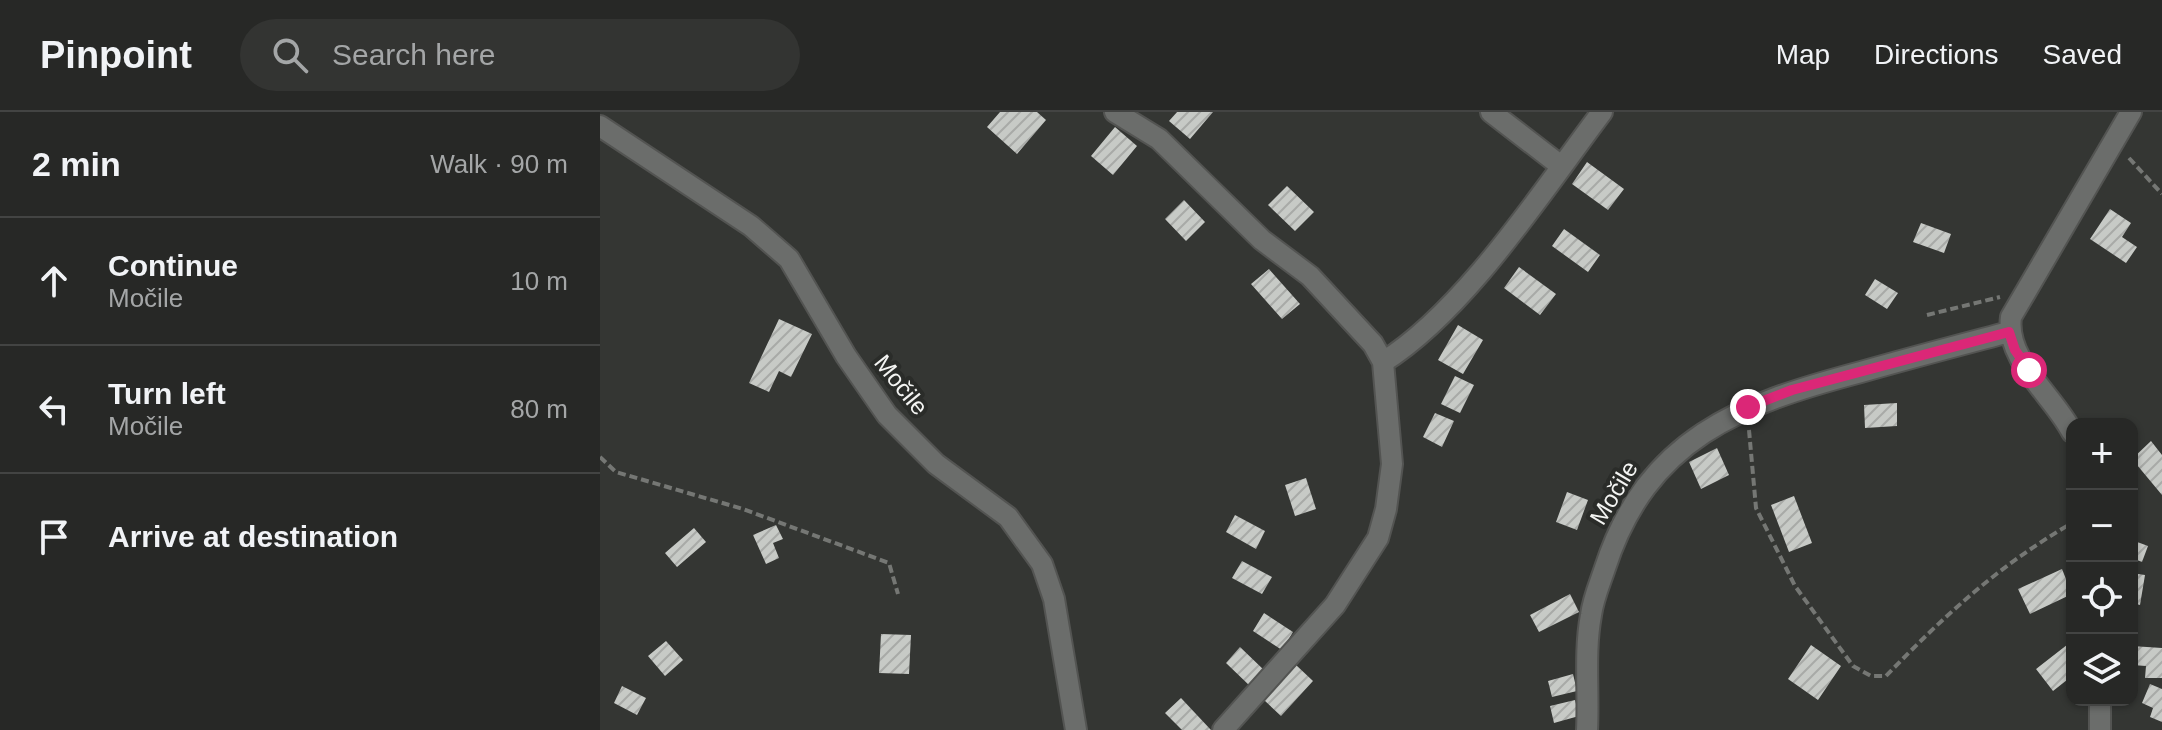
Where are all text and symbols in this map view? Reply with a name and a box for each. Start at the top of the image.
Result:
search box [240,19,800,91]
icon: search [268,33,312,77]
text: Pinpoint [40,34,192,76]
text: Search here [332,38,495,71]
text: Map [1776,39,1830,70]
text: Directions [1874,39,1999,70]
text: Saved [2043,39,2122,70]
text: 2 min [32,145,121,183]
text: Walk · 90 m [430,149,568,179]
text: Continue [108,249,238,282]
icon: ahead [32,259,76,303]
text: 10 m [510,266,568,296]
text: Močile [108,283,183,313]
street label: Močile [869,349,934,420]
route start [2011,352,2047,388]
text: Turn left [108,377,226,410]
icon: left [32,387,76,431]
route end [1730,389,1766,425]
text: 80 m [510,394,568,424]
text: Močile [108,411,183,441]
map controls [2066,418,2138,706]
button: + [2066,418,2138,490]
street label: Močile [1584,456,1643,529]
button: − [2066,490,2138,562]
icon: arrive [32,515,76,559]
text: Arrive at destination [108,520,398,553]
button: locate [2066,562,2138,634]
button: layers [2066,634,2138,706]

